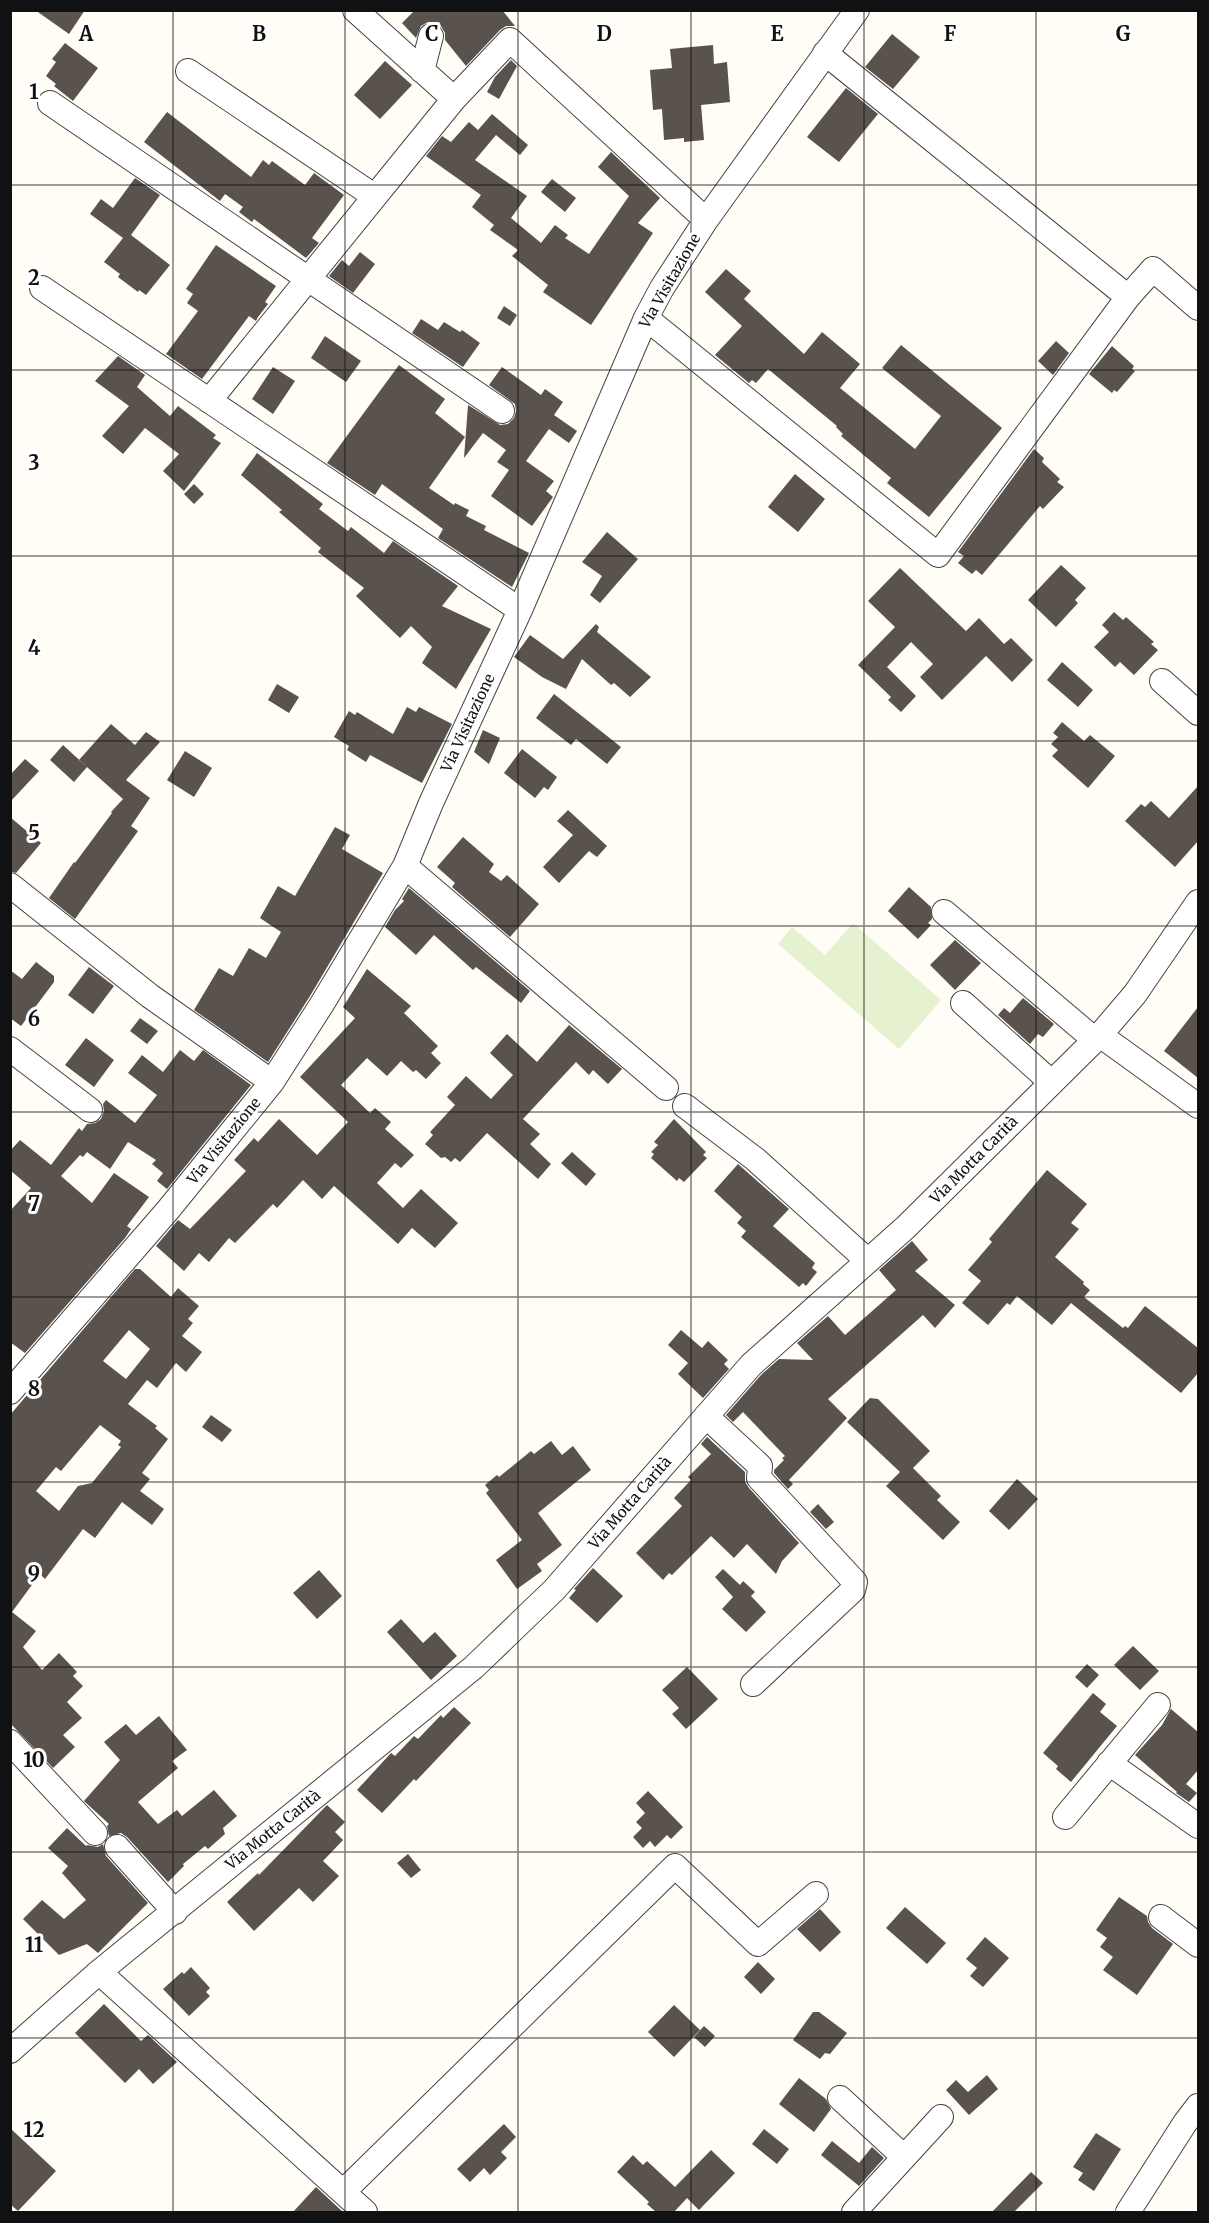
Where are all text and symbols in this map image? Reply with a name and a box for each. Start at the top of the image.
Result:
text: A [78,21,94,46]
text: B [252,21,266,46]
text: C [425,21,439,46]
text: D [596,21,612,46]
text: E [770,21,784,46]
text: F [944,21,957,46]
text: G [1116,21,1131,46]
text: 1 [29,79,39,104]
street label: Via Visitazione [634,230,704,332]
text: 2 [28,265,40,290]
text: 3 [28,450,40,475]
text: 4 [28,635,41,660]
street label: Via Visitazione [436,670,499,776]
text: 5 [28,820,40,845]
text: 6 [28,1006,40,1031]
street label: Via Visitazione [182,1093,265,1189]
street label: Via Motta Carità [925,1112,1022,1208]
text: 7 [28,1191,40,1216]
text: 8 [28,1376,40,1401]
street label: Via Motta Carità [584,1452,675,1554]
text: 9 [28,1561,40,1586]
text: 10 [23,1747,45,1772]
street label: Via Motta Carità [221,1786,324,1874]
text: 11 [25,1932,43,1957]
text: 12 [24,2117,45,2142]

